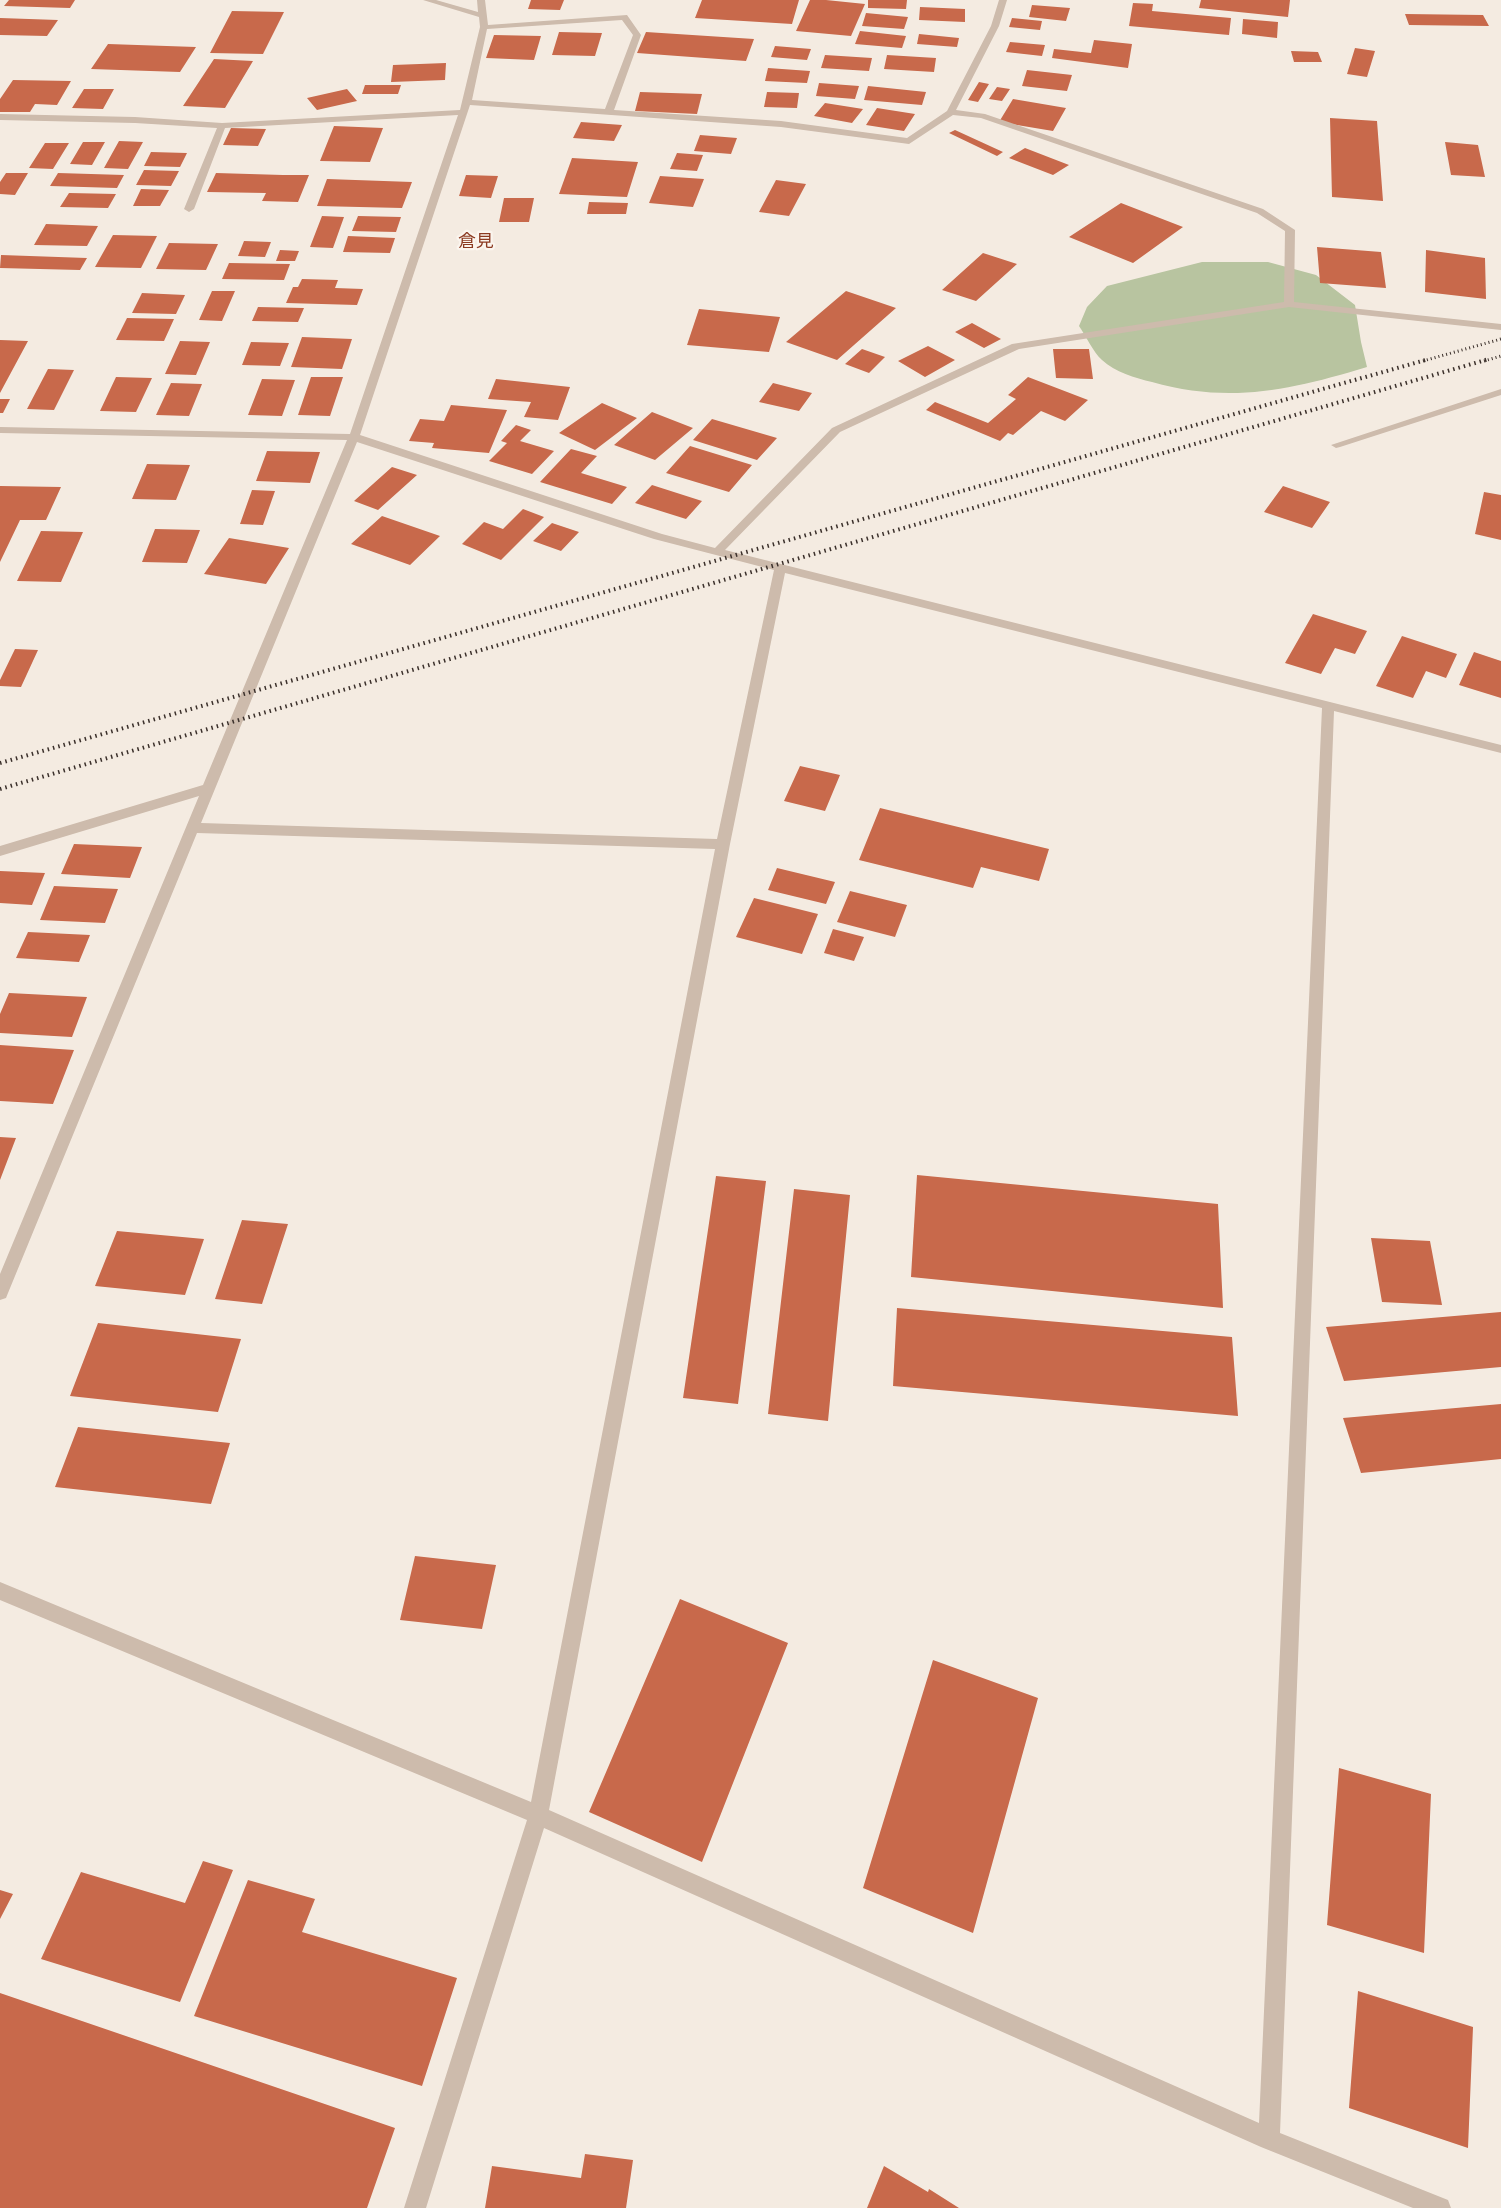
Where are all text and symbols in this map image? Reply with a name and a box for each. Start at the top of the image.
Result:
district label: 倉見 [458,231,494,253]

